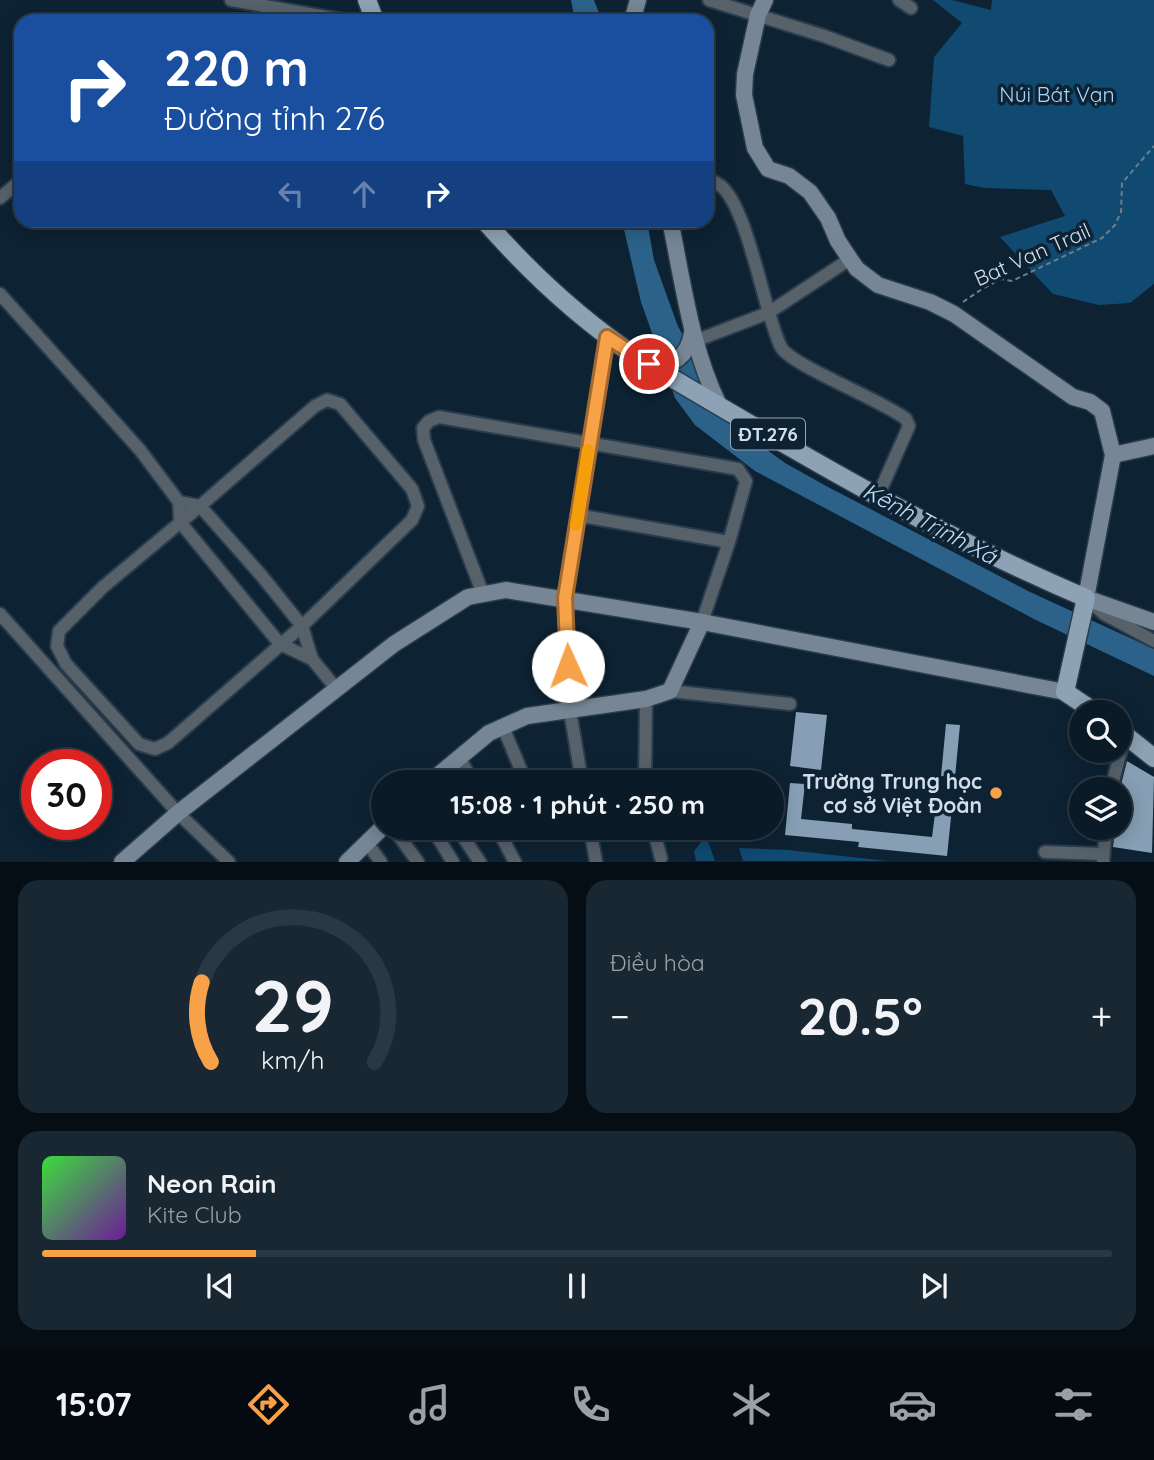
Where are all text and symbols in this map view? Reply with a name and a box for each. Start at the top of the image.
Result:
text: 220 m [164,37,309,98]
icon: right [49,42,140,133]
park label: Núi Bát Vạn [999,81,1115,107]
text: Đường tỉnh 276 [164,98,385,138]
icon: left [272,175,310,213]
icon: ahead [345,175,383,213]
icon: right [418,175,456,213]
street label: Bat Van Trail [970,217,1094,291]
pin [619,334,679,394]
icon: arrive [630,345,668,383]
road number: ĐT.276 [731,418,805,449]
water label: Kênh Trịnh Xá [858,476,1003,571]
position arrow [531,629,605,703]
map controls [1069,700,1132,840]
button: search [1069,700,1132,763]
speed limit sign: 30 [21,749,112,840]
place label: Trường Trung học cơ sở Việt Đoàn [802,768,982,818]
button: layers [1069,777,1132,840]
marker: Trường Trung học cơ sở Việt Đoàn [988,785,1004,801]
text: 15:08 · 1 phút · 250 m [450,788,705,821]
text: Điều hòa [610,948,705,977]
text: 29 [252,960,334,1051]
text: 20.5° [798,983,923,1048]
text: − [610,992,630,1040]
text: + [1091,992,1112,1040]
text: km/h [261,1044,325,1075]
text: Neon Rain [147,1167,276,1200]
text: Kite Club [147,1200,242,1229]
icon: previous [201,1267,239,1305]
icon: pause [558,1267,596,1305]
icon: next [915,1267,953,1305]
icon: directions [244,1380,293,1429]
icon: music [405,1380,454,1429]
icon: phone [566,1380,615,1429]
icon: climate [727,1380,776,1429]
icon: car [888,1380,937,1429]
icon: filters [1049,1380,1098,1429]
text: 15:07 [56,1384,132,1424]

